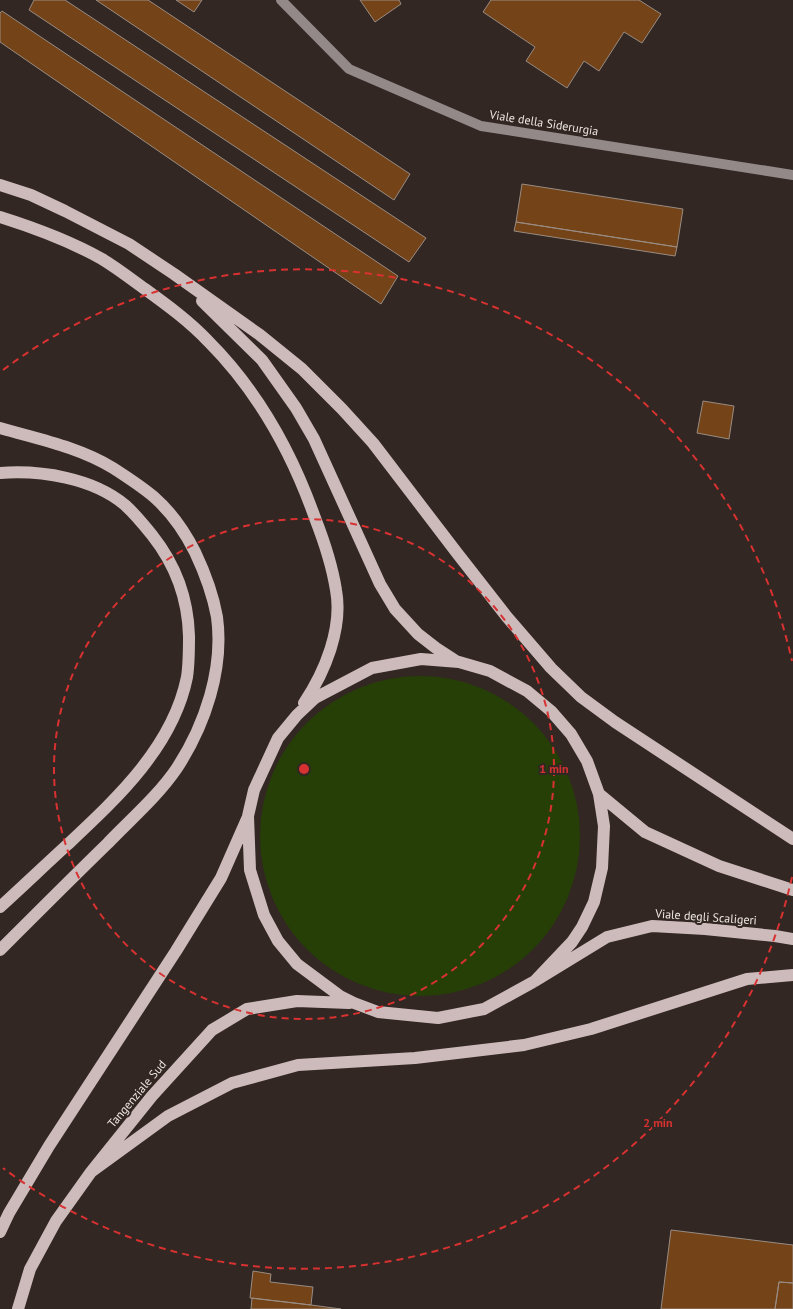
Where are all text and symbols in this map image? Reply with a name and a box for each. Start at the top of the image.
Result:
street label: Viale della Siderurgia [488,106,600,139]
text: 1 min [539,761,569,776]
centre of rings [297,762,311,776]
street label: Viale degli Scaligeri [654,905,757,928]
street label: Tangenziale Sud [104,1057,169,1131]
text: 2 min [643,1115,673,1130]

